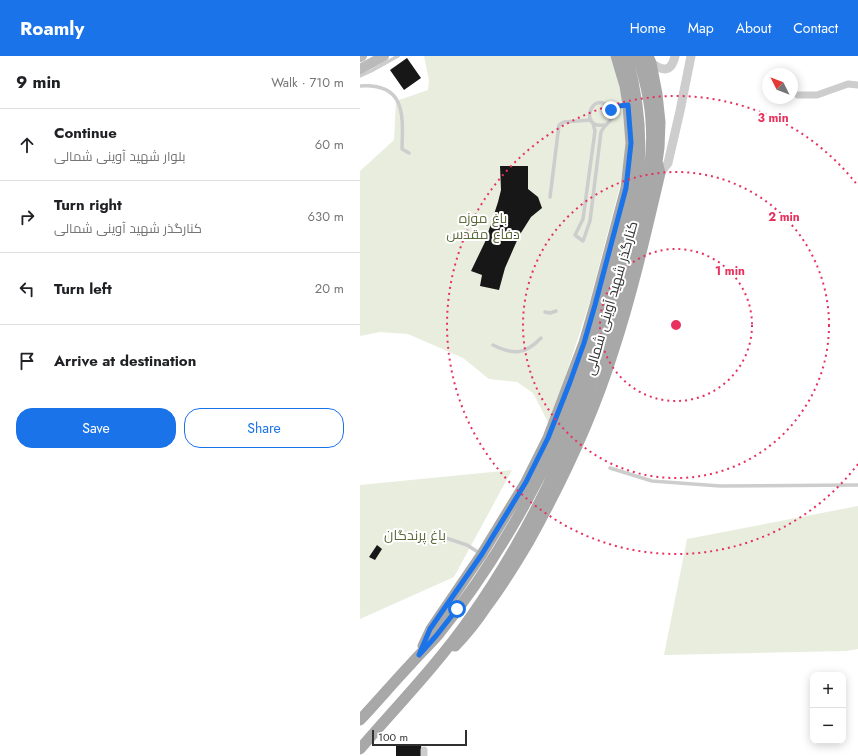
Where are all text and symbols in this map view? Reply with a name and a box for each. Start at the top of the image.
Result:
text: Roamly [20,15,84,42]
text: Home [630,18,666,38]
text: Map [688,18,714,38]
text: About [736,18,771,38]
text: Contact [793,18,838,38]
north arrow [762,68,798,104]
text: 9 min [16,70,61,94]
text: Walk · 710 m [271,73,344,92]
route end [602,101,620,119]
text: 3 min [757,109,789,127]
text: Continue [54,122,117,144]
icon: ahead [16,134,38,156]
text: 60 m [315,135,344,154]
text: بلوار شهید آوینی شمالی [54,147,186,166]
text: Turn right [54,194,122,216]
icon: right [16,206,38,228]
text: 630 m [308,207,344,226]
park label: باغ موزه دفاع مقدس [446,208,520,244]
text: 2 min [768,208,800,226]
text: کنارگذر شهید آوینی شمالی [54,219,202,238]
street label: کنارگذر شهید آوینی شمالی [579,219,643,377]
text: 1 min [715,262,745,280]
icon: left [16,278,38,300]
text: Turn left [54,278,112,300]
text: 20 m [315,279,344,298]
centre of rings [669,318,683,332]
icon: arrive [16,350,38,372]
text: Arrive at destination [54,350,196,372]
button: Save [16,408,176,448]
button: Share [184,408,344,448]
park label: باغ پرندگان [384,525,446,545]
route start [448,600,466,618]
map controls [810,672,846,744]
button: + [810,672,846,708]
button: − [810,708,846,744]
scale bar [372,728,467,747]
text: 100 m [378,729,408,745]

